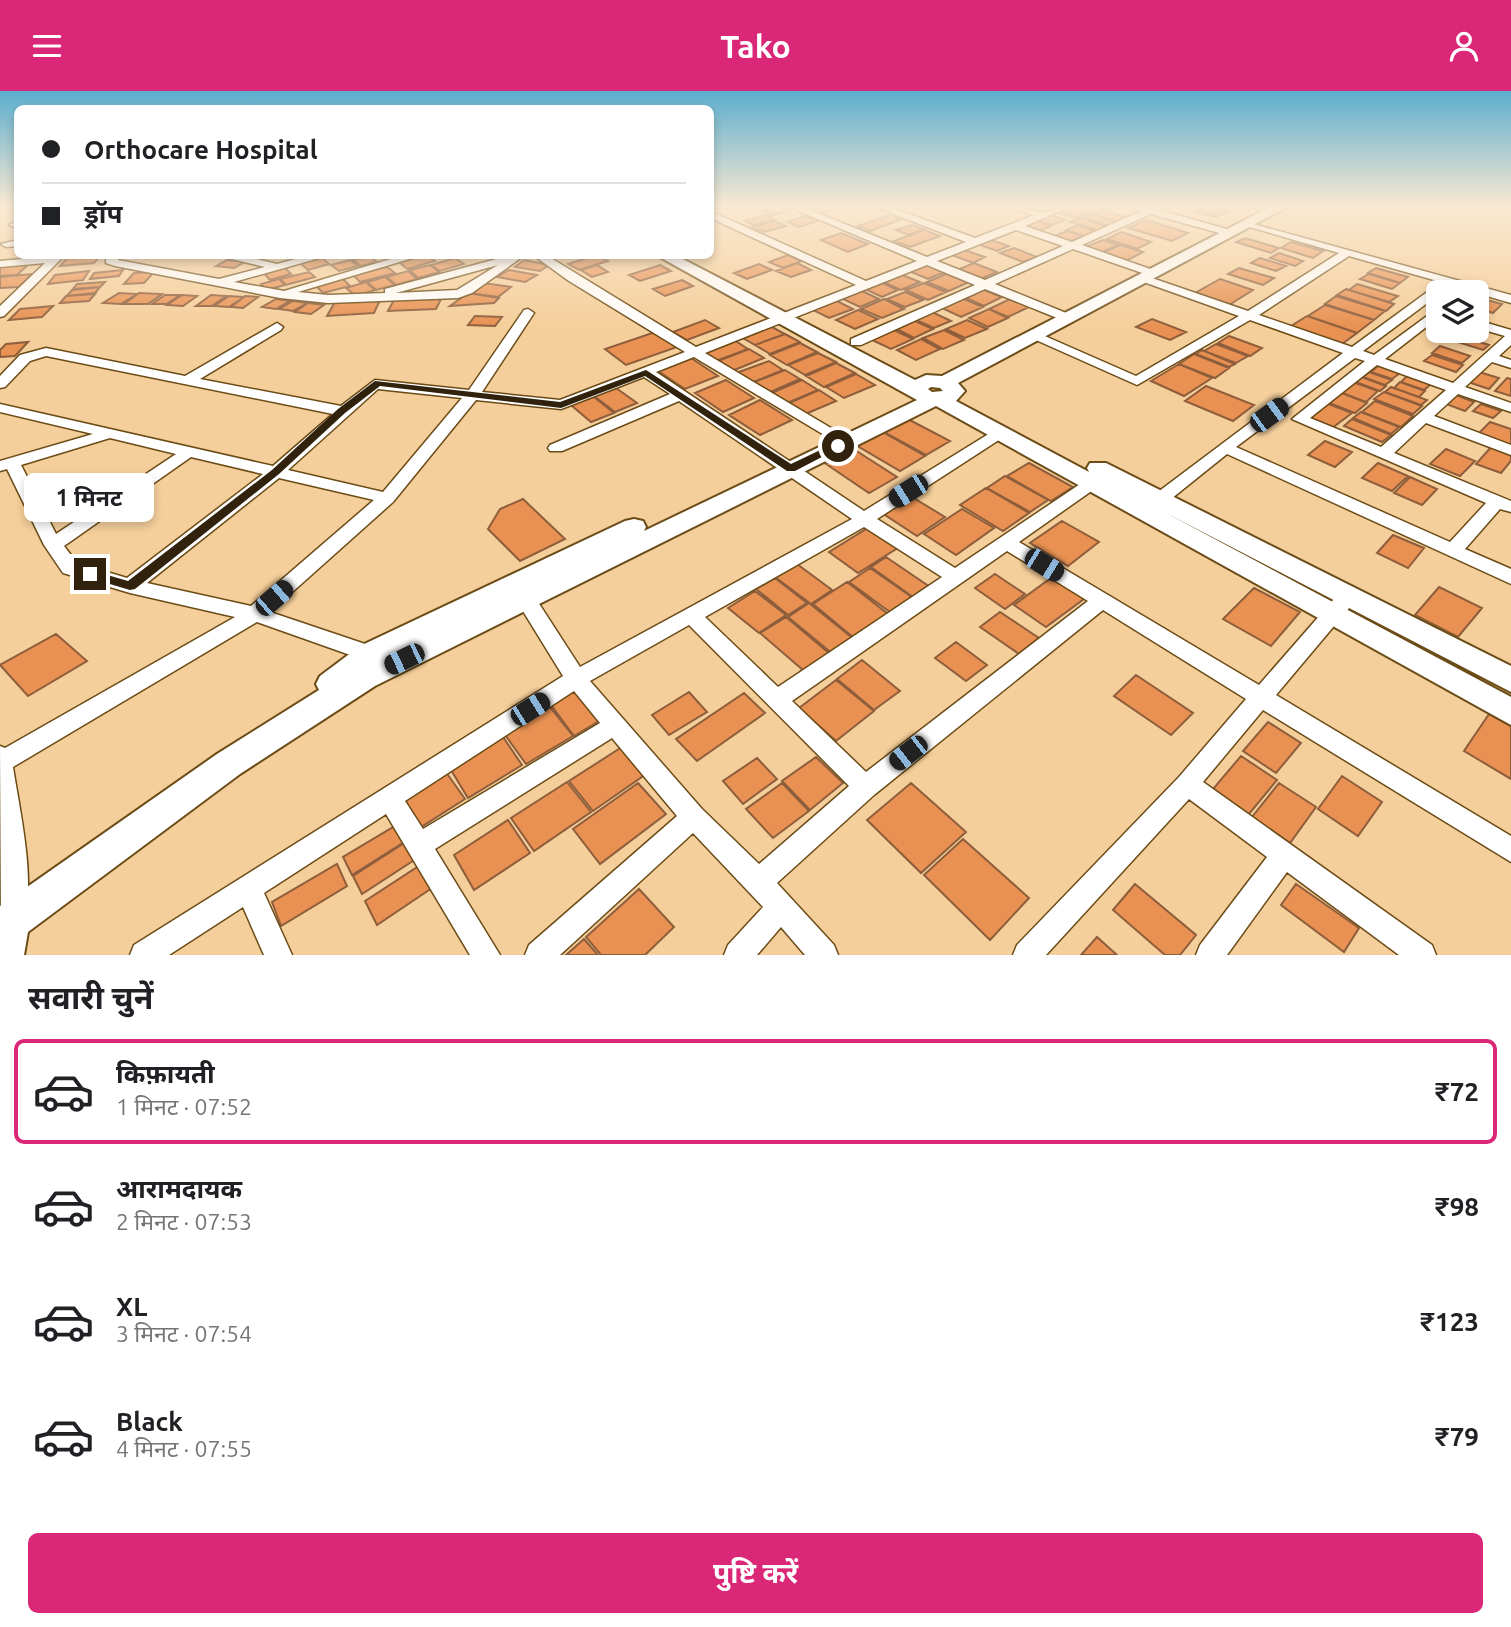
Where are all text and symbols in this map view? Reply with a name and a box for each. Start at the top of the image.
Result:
icon: menu [28,27,66,65]
icon: person [1445,27,1483,65]
text: Tako [720,28,791,64]
text: Orthocare Hospital [84,135,318,164]
text: ड्रॉप [84,199,122,228]
map controls [1426,280,1489,343]
button: layers [1426,280,1489,343]
car [1246,394,1293,436]
route start [822,430,854,462]
car [885,471,932,511]
callout: 1 मिनट [25,473,155,521]
text: 1 मिनट [56,485,122,510]
car [1021,545,1068,585]
route end [74,558,106,590]
car [252,576,297,620]
car [381,640,428,678]
car [507,689,554,729]
car [885,732,932,774]
text: सवारी चुनें [28,979,153,1015]
text: किफ़ायती [116,1059,215,1088]
icon: car [32,1060,95,1123]
text: ₹72 [1435,1077,1479,1106]
text: 1 मिनट · 07:52 [116,1094,252,1119]
text: आरामदायक [116,1174,242,1203]
icon: car [32,1175,95,1238]
text: ₹98 [1435,1192,1479,1221]
text: 2 मिनट · 07:53 [116,1209,252,1234]
icon: car [32,1290,95,1353]
text: XL [116,1292,147,1321]
text: ₹123 [1420,1307,1479,1336]
text: 3 मिनट · 07:54 [116,1321,252,1346]
icon: car [32,1405,95,1468]
text: Black [116,1407,183,1436]
text: ₹79 [1435,1422,1479,1451]
text: 4 मिनट · 07:55 [116,1436,252,1461]
button: पुष्टि करें [28,1533,1483,1613]

